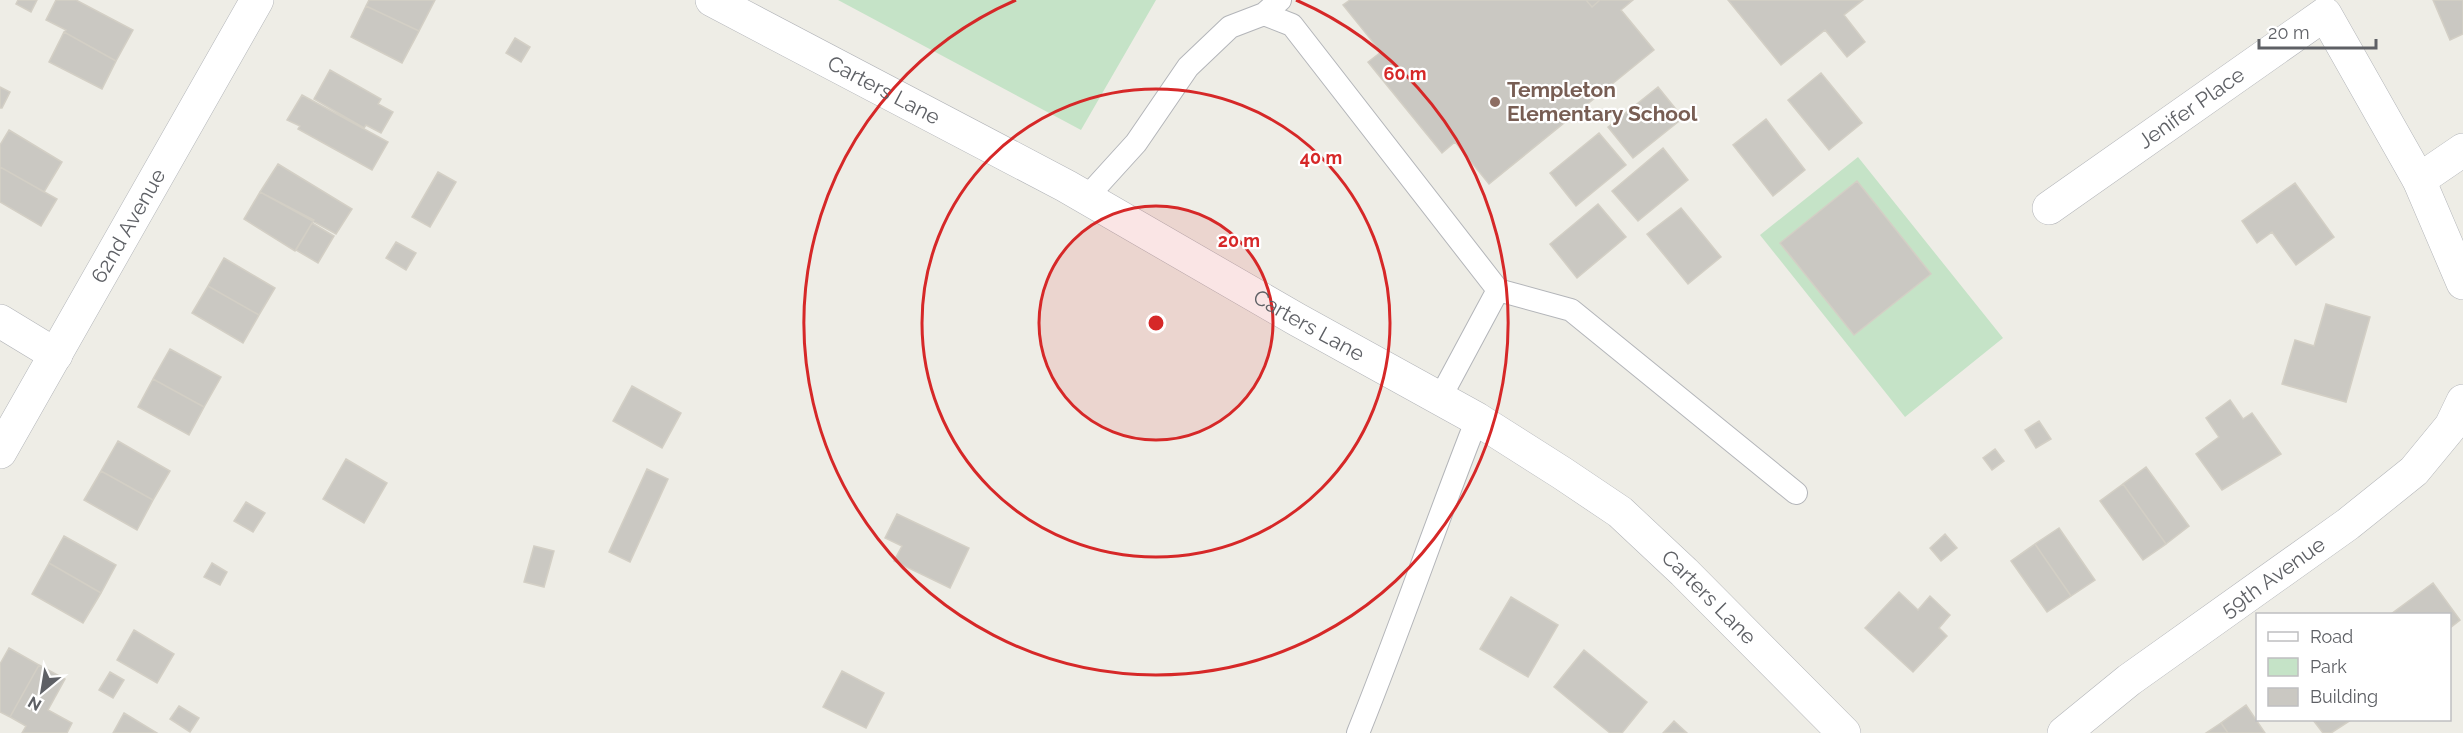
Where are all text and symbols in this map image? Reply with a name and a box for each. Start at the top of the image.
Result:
scale bar [2259,12,2376,50]
text: 20 m [2268,22,2310,43]
street label: Carters Lane [823,50,944,130]
street label: Jenifer Place [2133,62,2249,153]
text: 60 m [1383,63,1427,84]
place label: Templeton Elementary School [1507,77,1698,126]
marker: Templeton Elementary School [1488,95,1502,109]
text: 40 m [1300,147,1342,168]
street label: 62nd Avenue [86,164,170,287]
text: 20 m [1218,230,1260,251]
street label: Carters Lane [1249,284,1369,366]
centre of rings [1146,313,1166,333]
street label: 59th Avenue [2216,531,2330,622]
street label: Carters Lane [1656,544,1762,649]
legend [2256,613,2451,721]
text: Road [2310,626,2353,647]
text: Park [2310,656,2347,677]
north arrow [12,661,72,721]
text: Building [2310,686,2378,707]
text: N [25,692,45,715]

